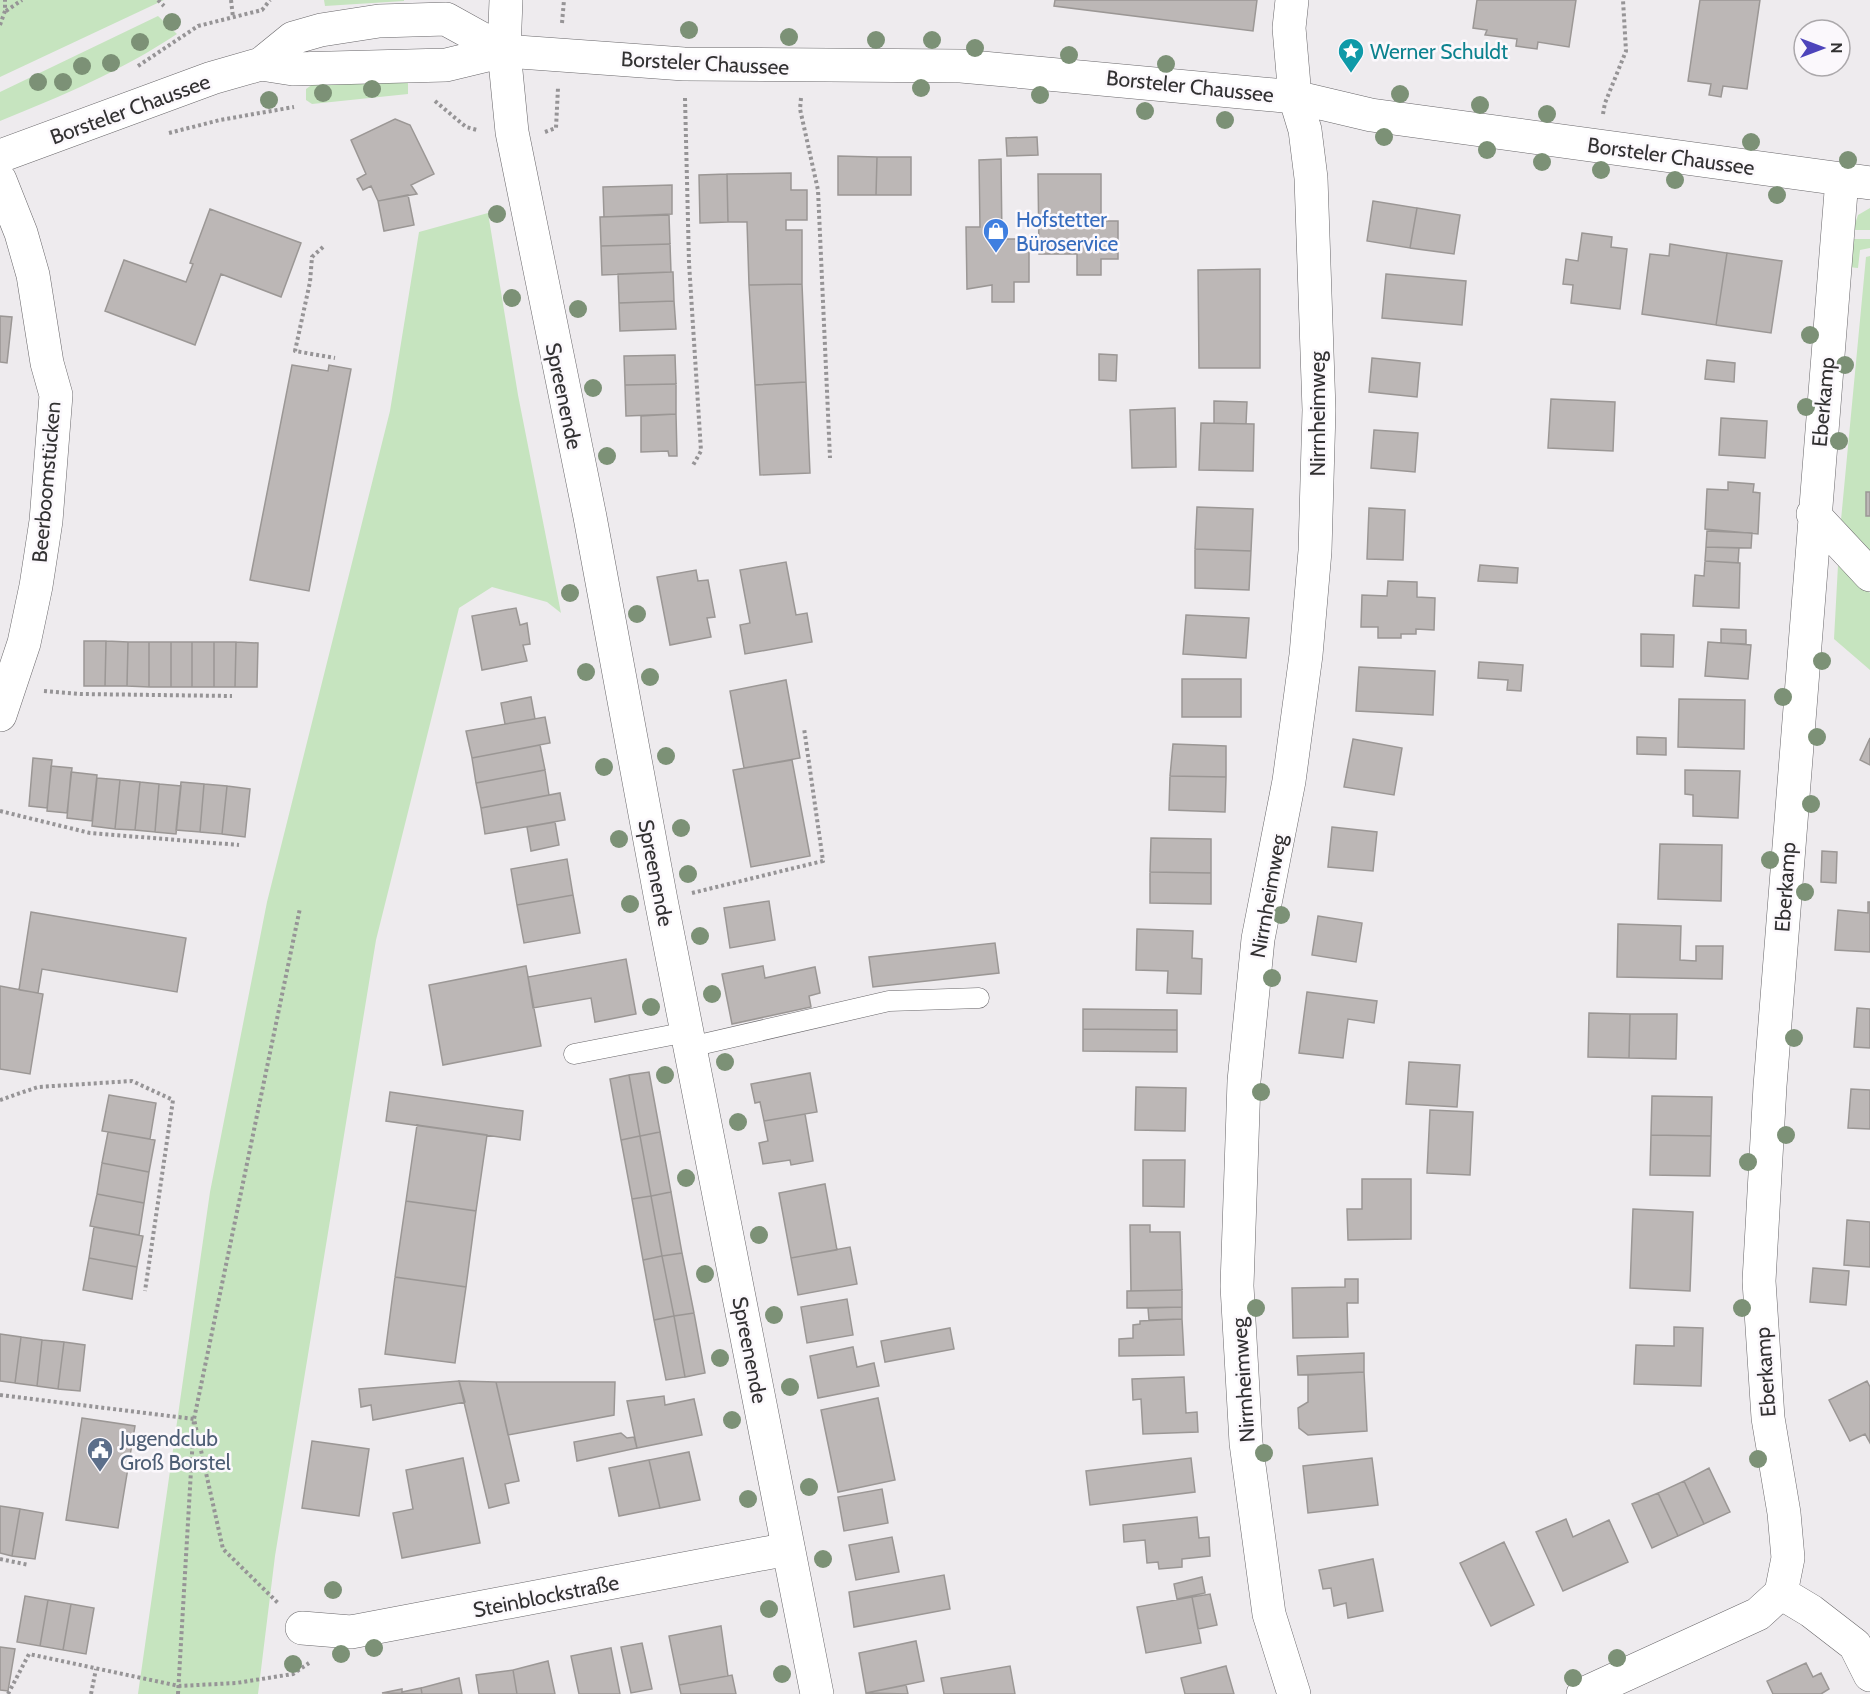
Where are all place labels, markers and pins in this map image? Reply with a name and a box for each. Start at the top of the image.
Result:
place icon: Werner Schuldt [1336,36,1366,74]
place label: Werner Schuldt [1370,39,1508,64]
place label: Hofstetter Büroservice [1016,207,1119,256]
shop icon: Hofstetter Büroservice [981,216,1011,254]
place label: Jugendclub Groß Borstel [119,1426,231,1475]
public building icon: Jugendclub Groß Borstel [85,1435,115,1473]

